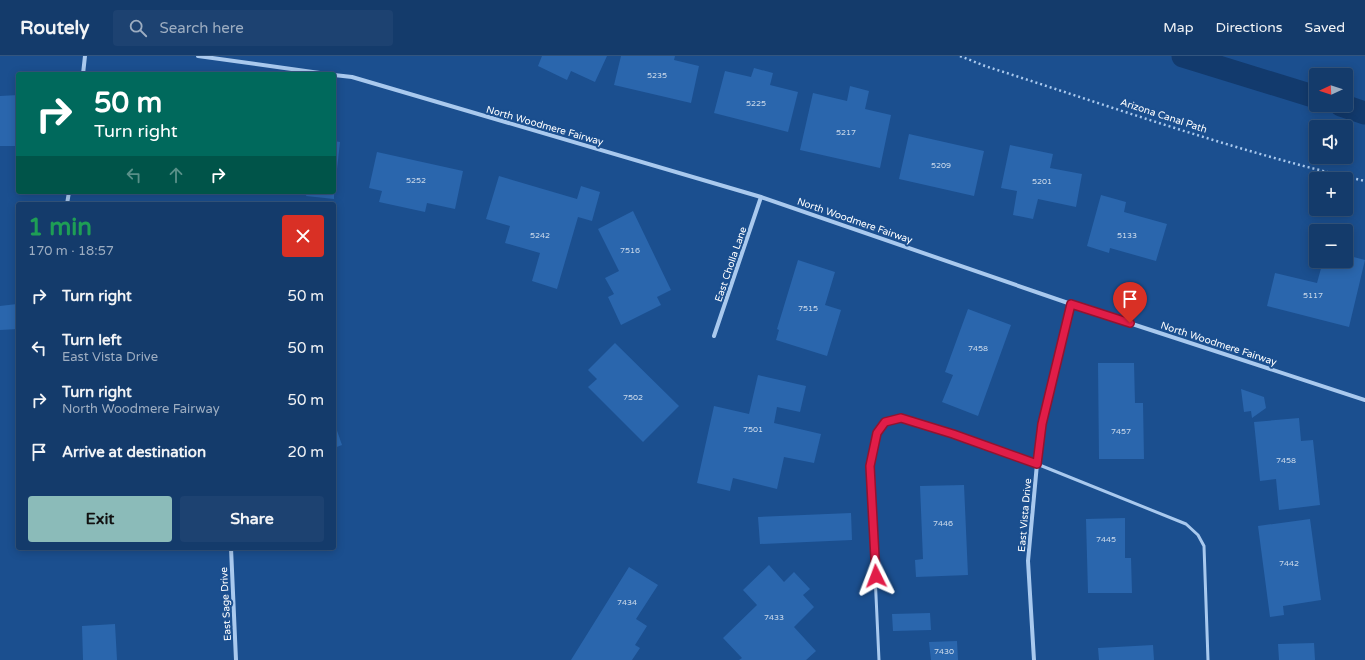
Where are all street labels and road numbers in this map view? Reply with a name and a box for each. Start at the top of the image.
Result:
street label: Arizona Canal Path [1119,96,1209,136]
street label: North Woodmere Fairway [485,103,605,149]
street label: North Woodmere Fairway [795,196,915,247]
street label: East Cholla Lane [712,225,750,303]
street label: North Woodmere Fairway [1159,320,1279,369]
street label: East Vista Drive [1016,477,1034,552]
street label: East Sage Drive [218,566,234,641]

